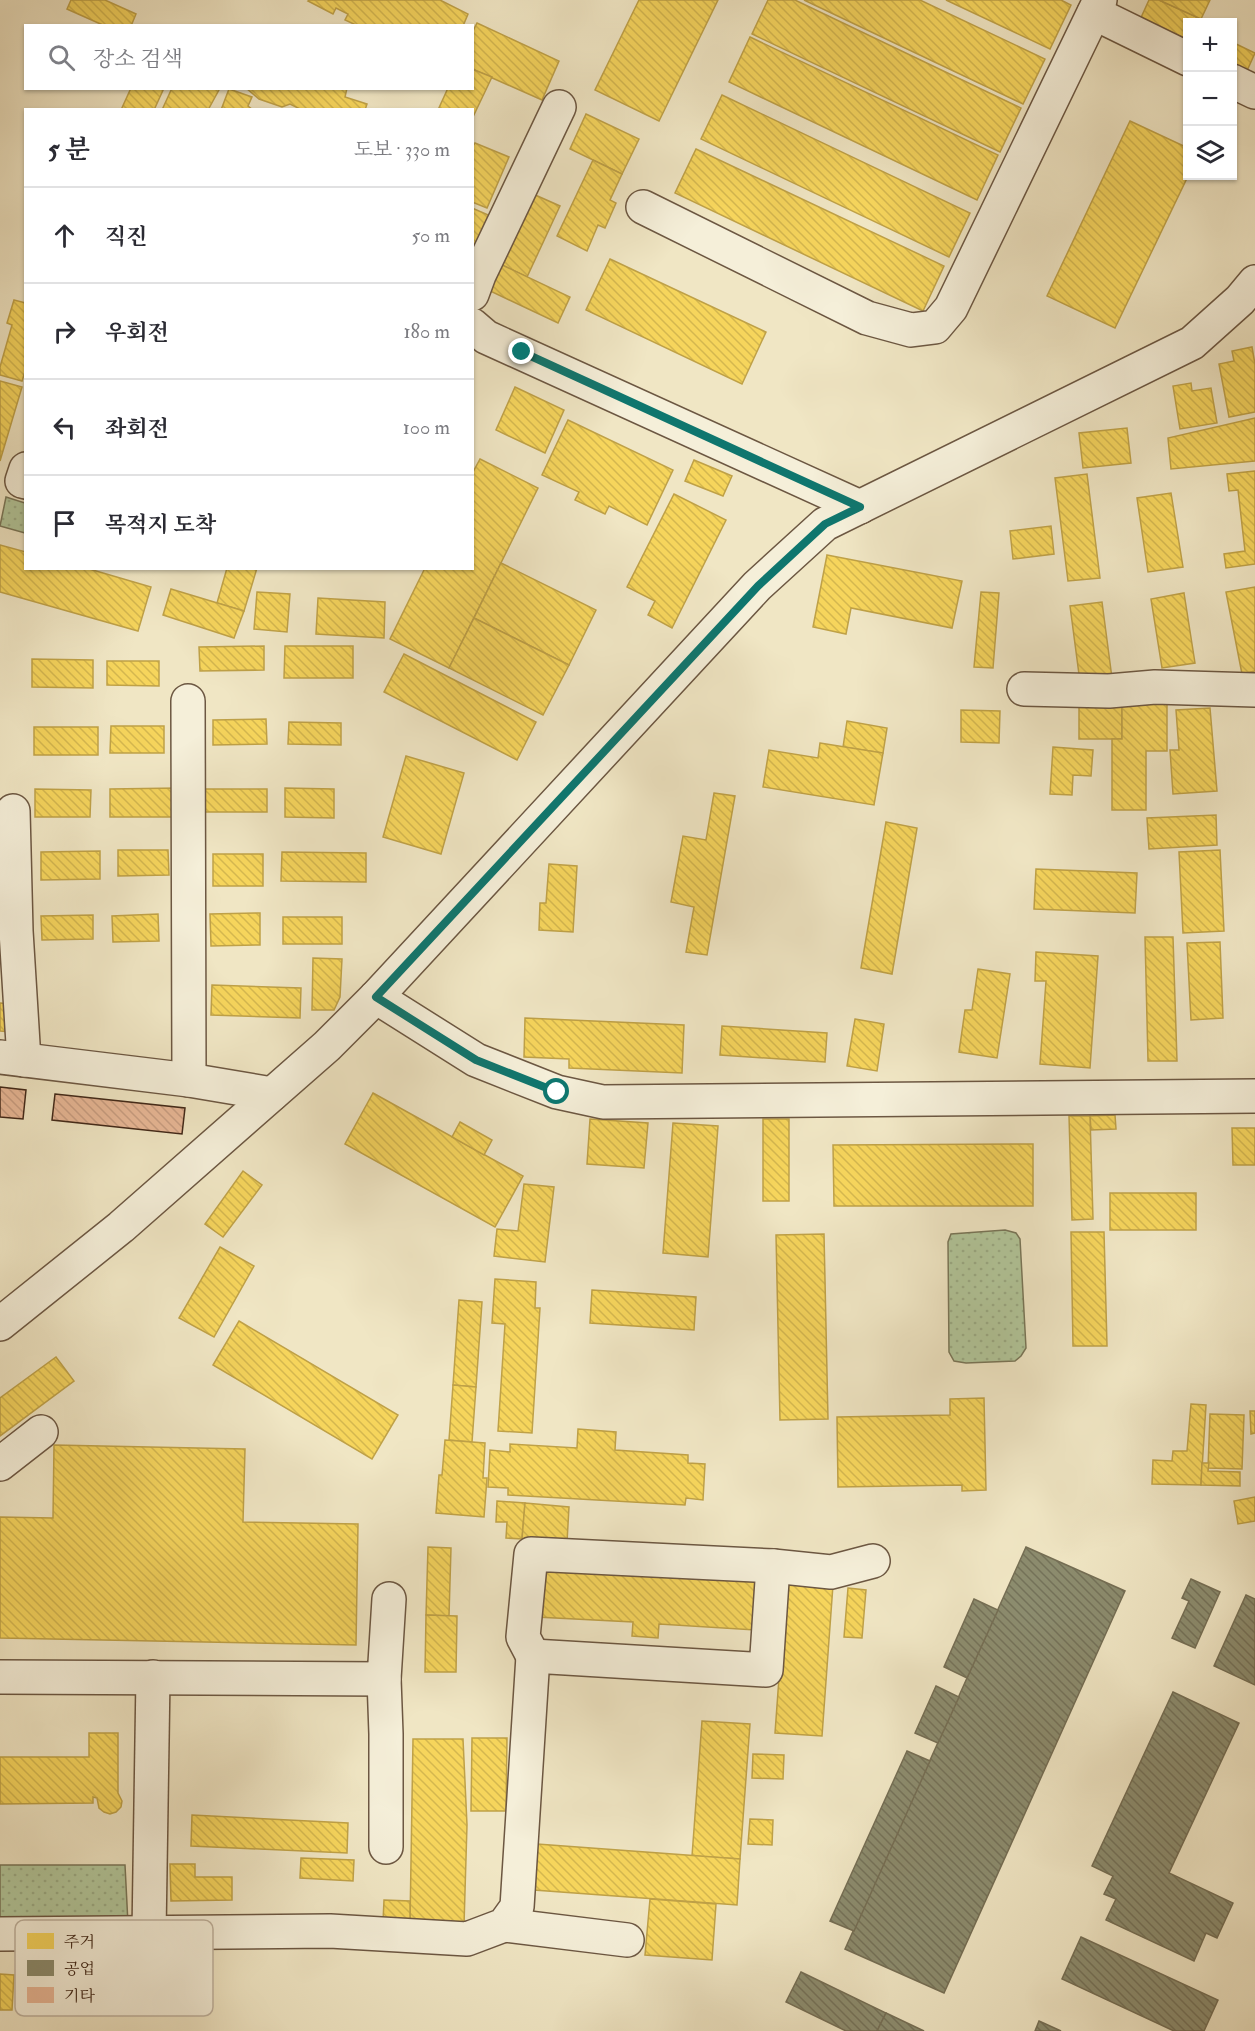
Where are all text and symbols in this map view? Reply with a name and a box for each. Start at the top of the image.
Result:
map controls [1183,18,1237,180]
button: + [1183,18,1237,72]
search box [24,24,474,90]
icon: search [45,41,78,74]
text: 장소 검색 [93,45,183,73]
button: − [1183,72,1237,126]
button: layers [1183,126,1237,180]
text: 5 분 [48,134,90,166]
text: 도보 · 330 m [354,137,450,162]
icon: ahead [48,219,81,252]
text: 직진 [105,223,148,251]
text: 50 m [411,223,450,248]
icon: right [48,315,81,348]
text: 우회전 [105,319,169,347]
text: 180 m [403,319,450,344]
route end [508,338,534,364]
icon: left [48,411,81,444]
text: 좌회전 [105,415,169,443]
text: 100 m [403,415,450,440]
icon: arrive [48,507,81,540]
text: 목적지 도착 [105,511,216,539]
route start [543,1078,569,1104]
legend [15,1920,213,2016]
text: 주거 [64,1932,95,1952]
text: 공업 [64,1959,95,1979]
text: 기타 [64,1986,95,2006]

